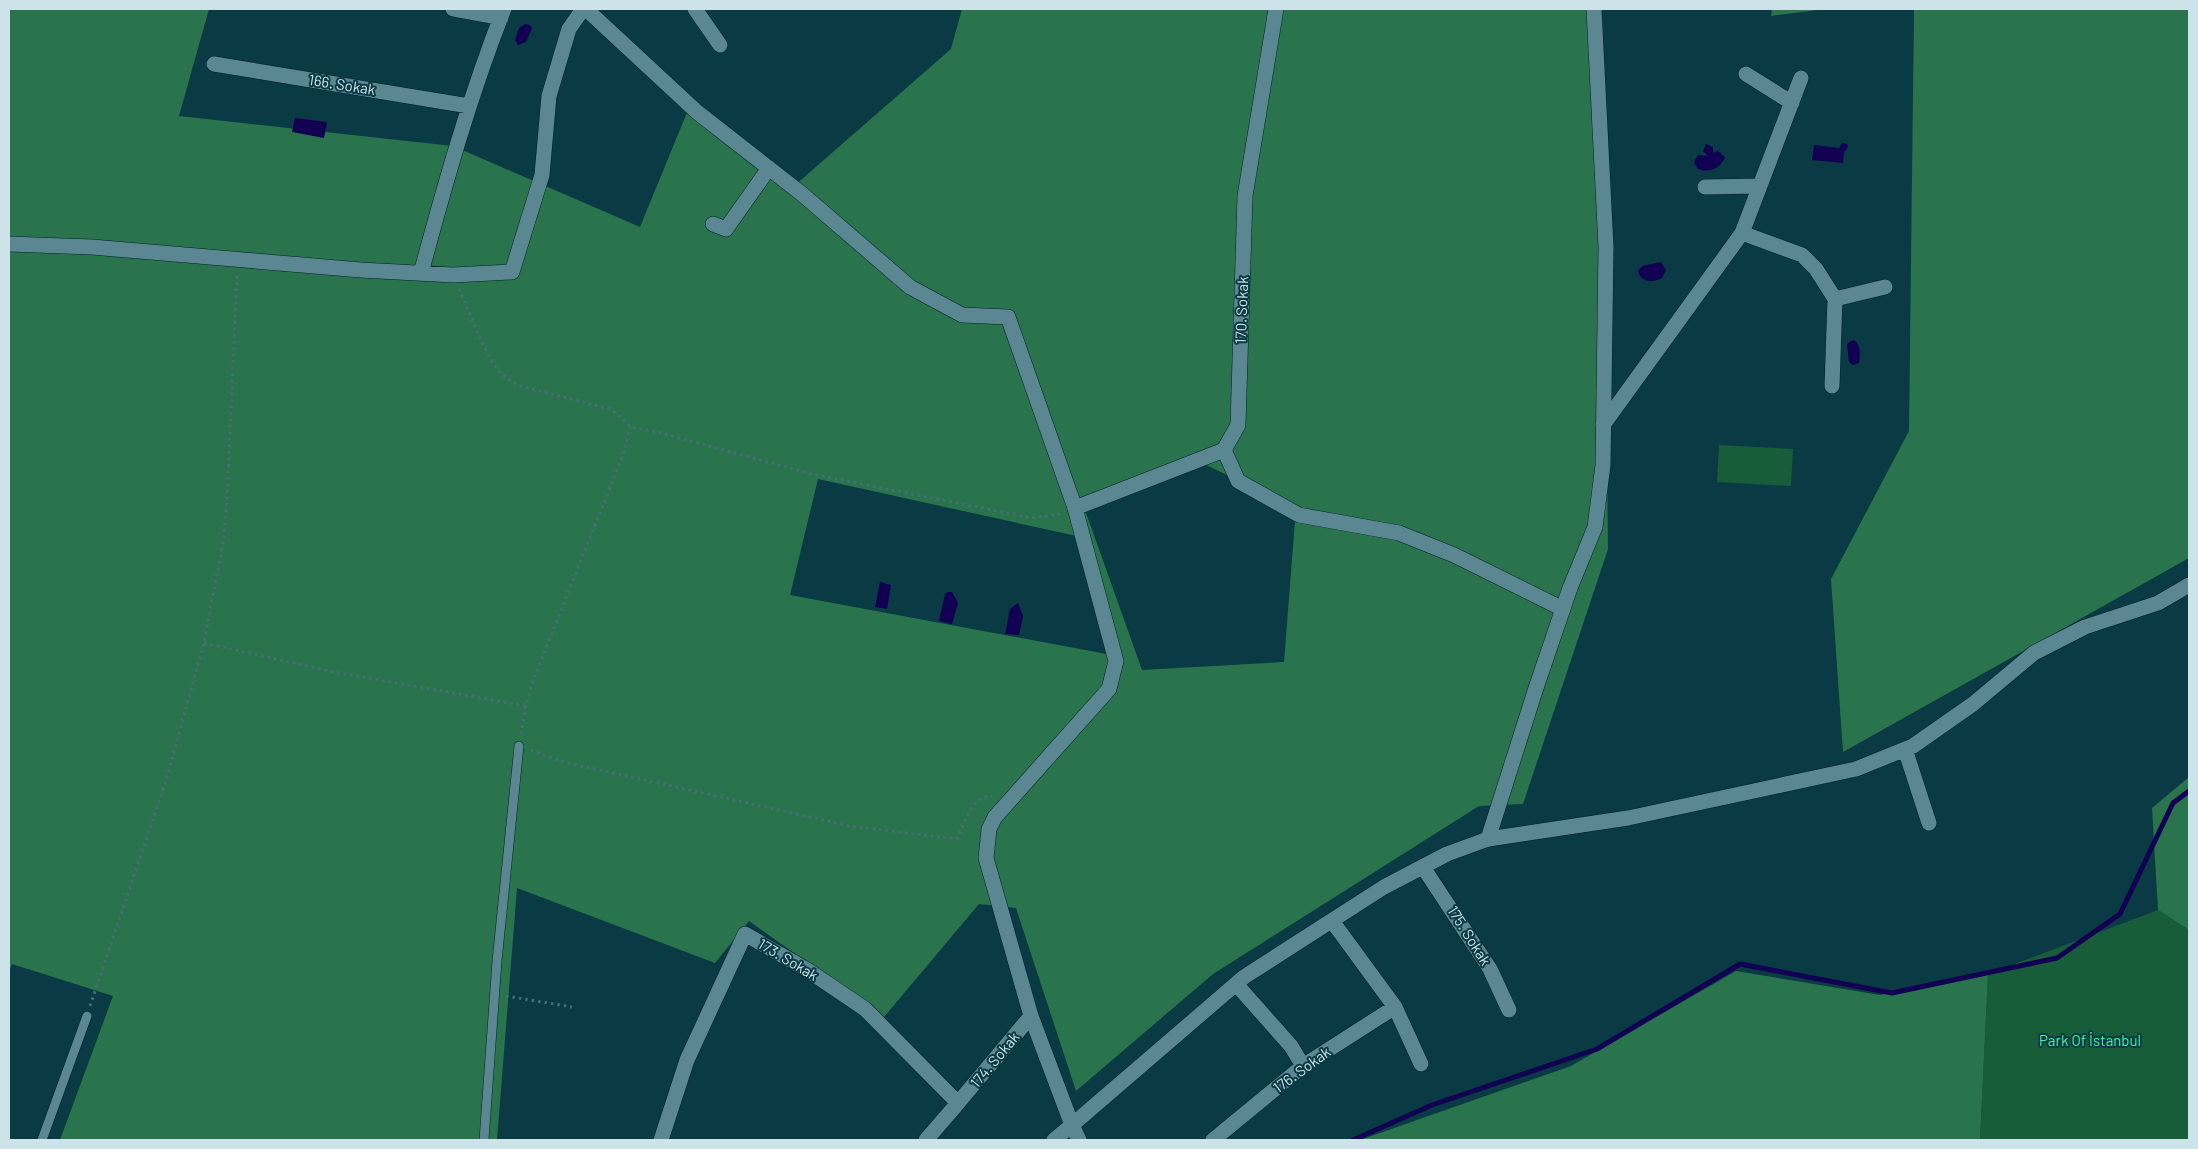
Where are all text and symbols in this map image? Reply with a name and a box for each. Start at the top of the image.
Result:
street label: 166. Sokak [307,70,377,98]
street label: 170. Sokak [1231,275,1251,344]
street label: 175. Sokak [1445,902,1495,969]
street label: 173. Sokak [755,934,822,984]
street label: 174. Sokak [966,1027,1023,1091]
park label: Park Of İstanbul [2039,1031,2141,1049]
street label: 176. Sokak [1269,1042,1334,1096]

